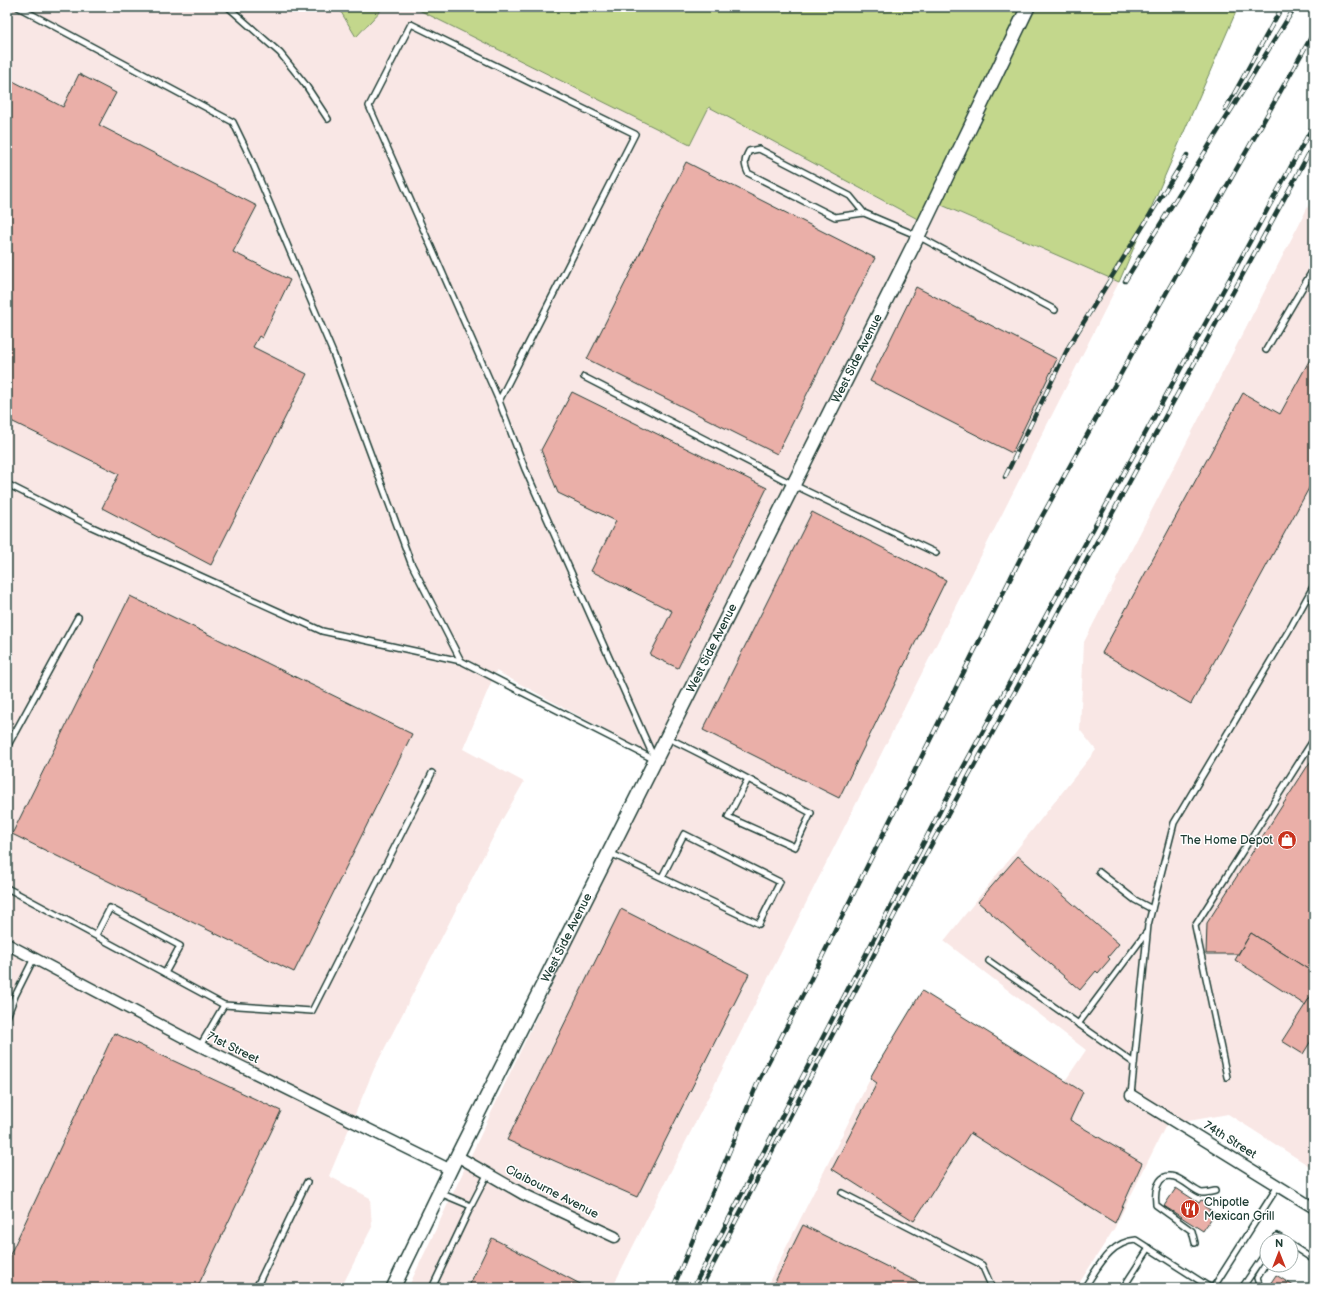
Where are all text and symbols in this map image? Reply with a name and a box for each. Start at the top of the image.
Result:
street label: West Side Avenue [828,311,885,405]
street label: West Side Avenue [683,601,740,695]
shop icon: The Home Depot [1276,829,1298,851]
place label: The Home Depot [1180,833,1273,848]
street label: West Side Avenue [538,891,595,985]
street label: 71st Street [204,1029,262,1067]
street label: 74th Street [1201,1118,1259,1162]
street label: Claibourne Avenue [503,1162,601,1222]
place label: Chipotle Mexican Grill [1204,1195,1274,1224]
restaurant icon: Chipotle Mexican Grill [1179,1198,1201,1220]
north arrow [1259,1233,1299,1273]
text: N [1275,1237,1283,1250]

